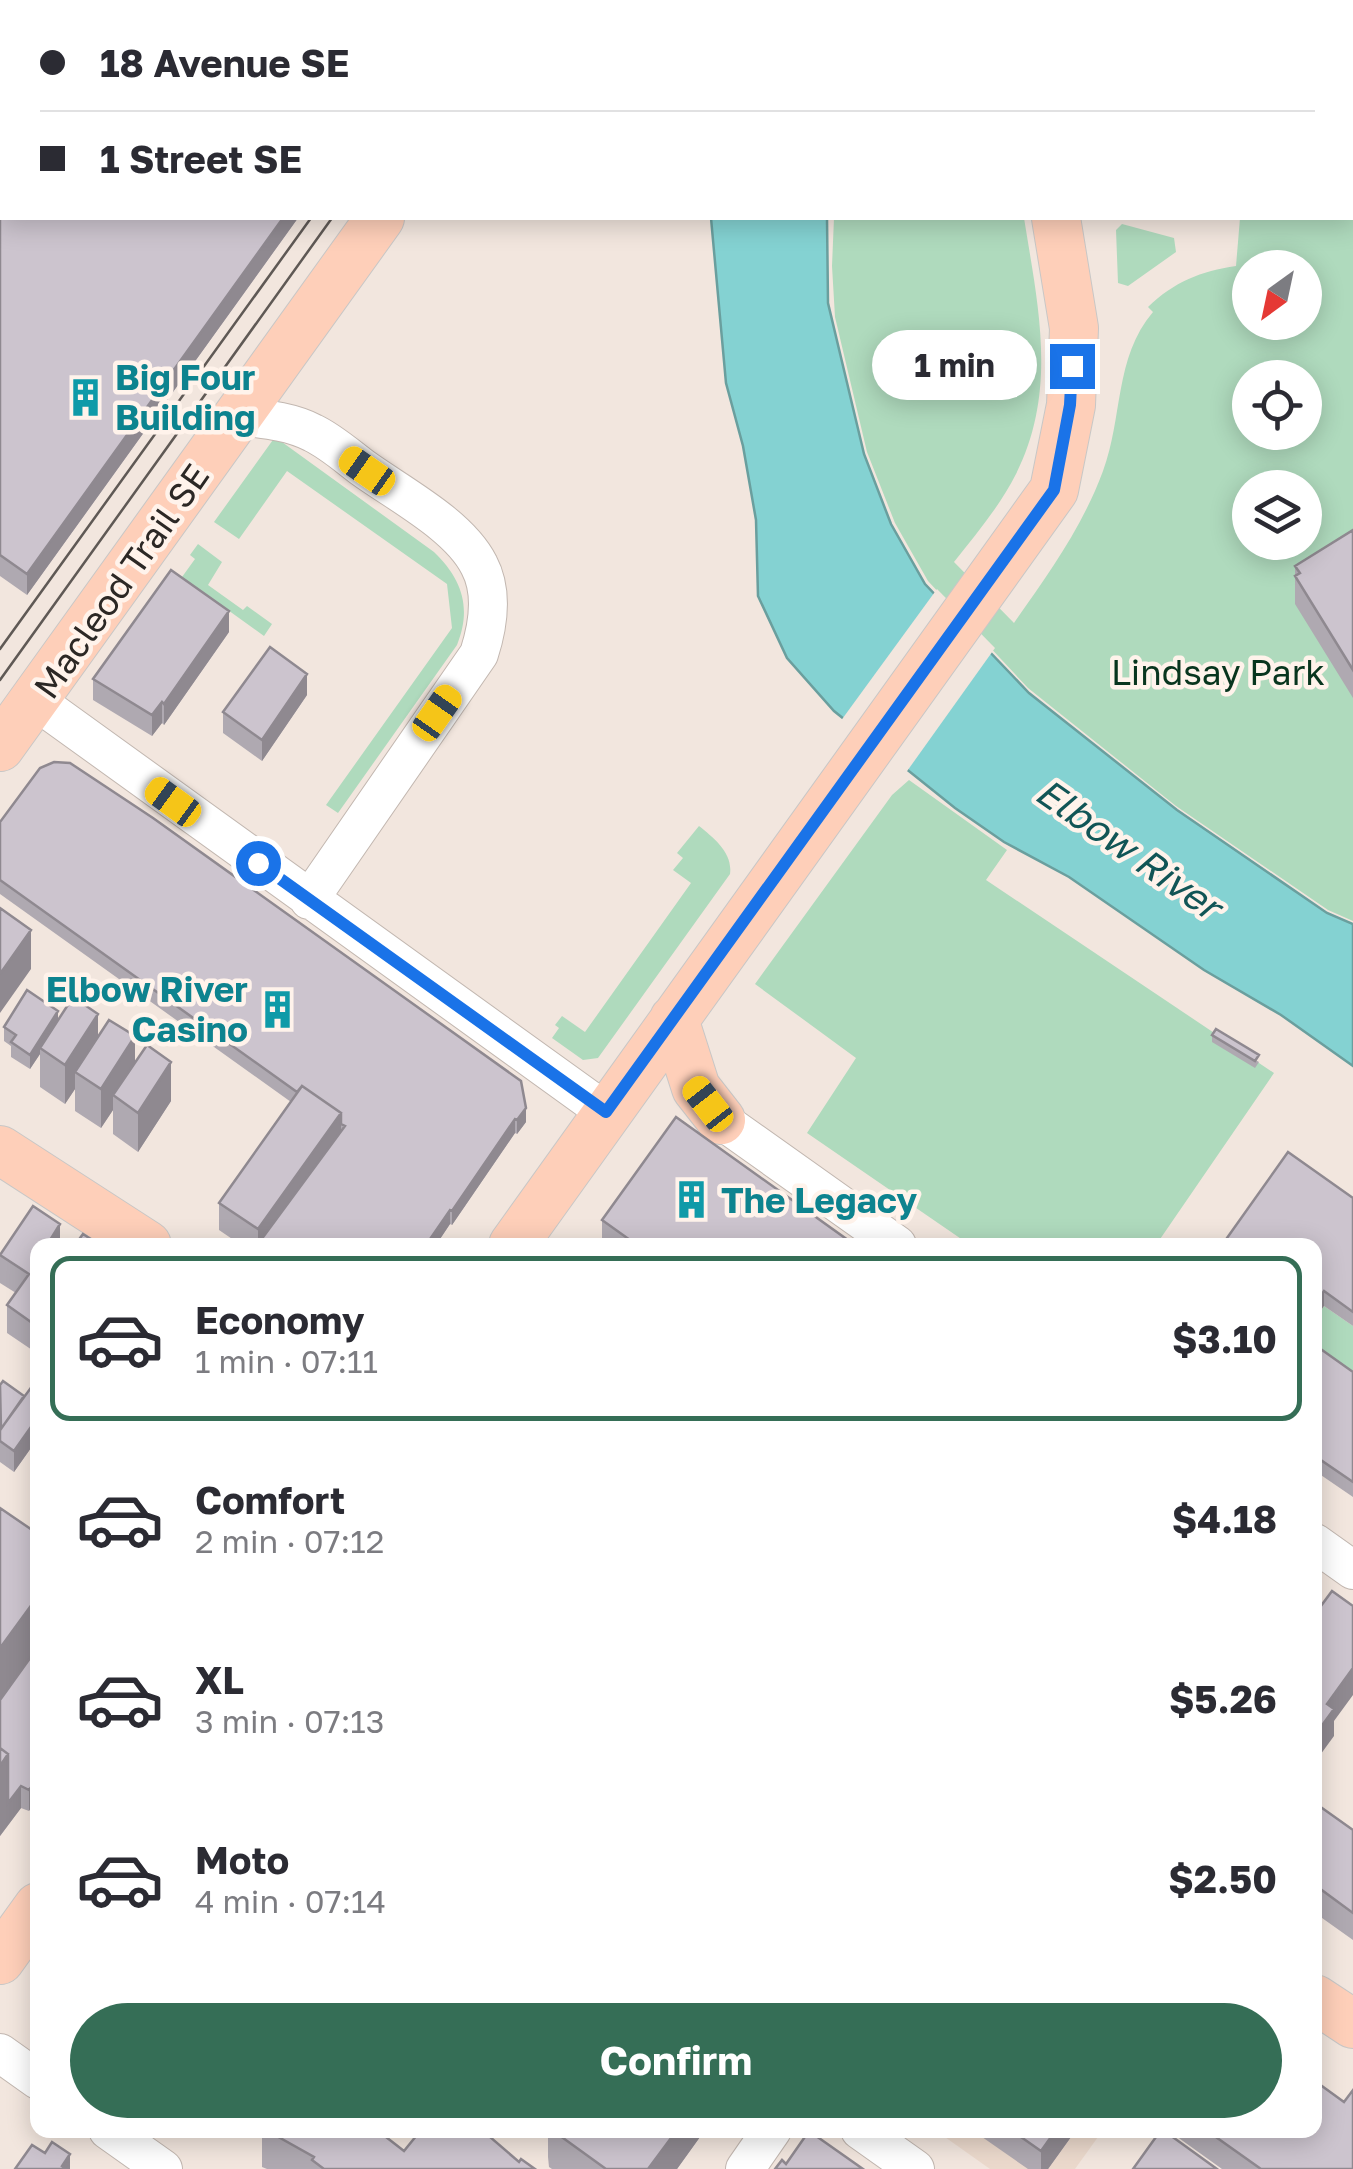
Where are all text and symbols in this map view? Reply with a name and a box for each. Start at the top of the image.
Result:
text: 18 Avenue SE [100,40,349,85]
text: 1 Street SE [100,136,302,181]
north arrow [1232,250,1322,340]
map controls [1232,250,1322,560]
callout: 1 min [872,331,1037,401]
route end [1050,344,1095,389]
text: 1 min [914,346,995,384]
place label: Big Four Building [115,356,256,438]
button: locate [1232,360,1322,450]
building icon: Big Four Building [64,376,106,418]
car [334,442,400,500]
street label: Macleod Trail SE [25,456,217,706]
button: layers [1232,470,1322,560]
park label: Lindsay Park [1111,651,1325,693]
car [408,680,466,746]
water label: Elbow River [1028,768,1234,931]
car [140,772,206,832]
route start [236,841,281,886]
place label: Elbow River Casino [46,968,248,1050]
building icon: Elbow River Casino [257,988,299,1030]
car [678,1071,738,1137]
building icon: The Legacy [670,1179,712,1221]
place label: The Legacy [721,1179,917,1221]
icon: car [75,1294,165,1384]
text: Economy [195,1297,364,1342]
text: $3.10 [1172,1316,1277,1361]
text: 1 min · 07:11 [195,1342,378,1380]
icon: car [75,1474,165,1564]
text: Comfort [195,1477,345,1522]
text: $4.18 [1172,1496,1277,1541]
text: 2 min · 07:12 [195,1522,384,1560]
icon: car [75,1654,165,1744]
text: XL [195,1657,244,1702]
text: $5.26 [1169,1676,1277,1721]
text: 3 min · 07:13 [195,1702,385,1740]
icon: car [75,1834,165,1924]
text: Moto [195,1837,289,1882]
text: $2.50 [1168,1856,1277,1901]
text: 4 min · 07:14 [195,1882,386,1920]
button: Confirm [70,2003,1282,2118]

